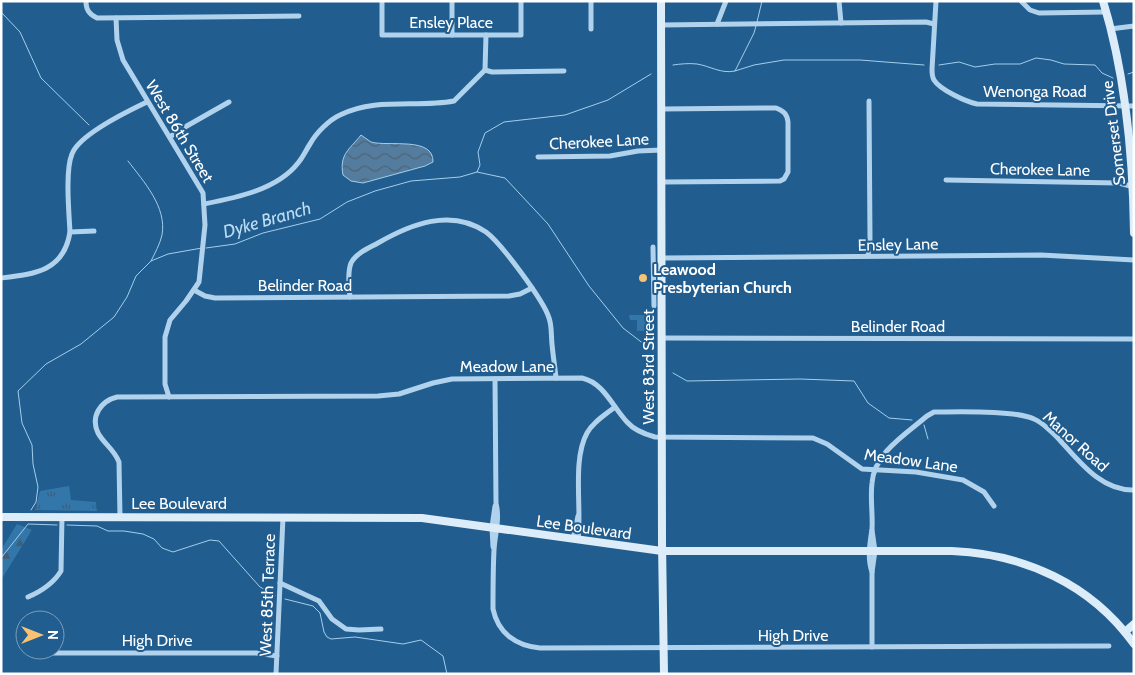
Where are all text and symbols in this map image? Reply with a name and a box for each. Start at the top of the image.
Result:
street label: Ensley Place [409,13,493,32]
street label: West 86th Street [142,77,218,186]
street label: Somerset Drive [1098,80,1129,186]
street label: Wenonga Road [983,82,1087,101]
street label: Cherokee Lane [549,129,649,154]
street label: Cherokee Lane [990,159,1090,180]
water label: Dyke Branch [220,197,314,243]
street label: Ensley Lane [858,234,938,255]
place label: Leawood Presbyterian Church [653,260,792,297]
marker: Leawood Presbyterian Church [637,272,649,284]
street label: Belinder Road [258,276,352,295]
street label: West 83rd Street [639,309,658,425]
street label: Belinder Road [851,317,945,336]
street label: Meadow Lane [460,357,554,376]
street label: Manor Road [1039,407,1112,476]
street label: Meadow Lane [863,445,959,476]
street label: Lee Boulevard [131,494,227,513]
street label: Lee Boulevard [535,511,633,544]
street label: West 85th Terrace [256,533,279,657]
north arrow [15,610,65,660]
street label: High Drive [758,626,828,645]
text: N [44,630,62,640]
street label: High Drive [122,631,192,650]

